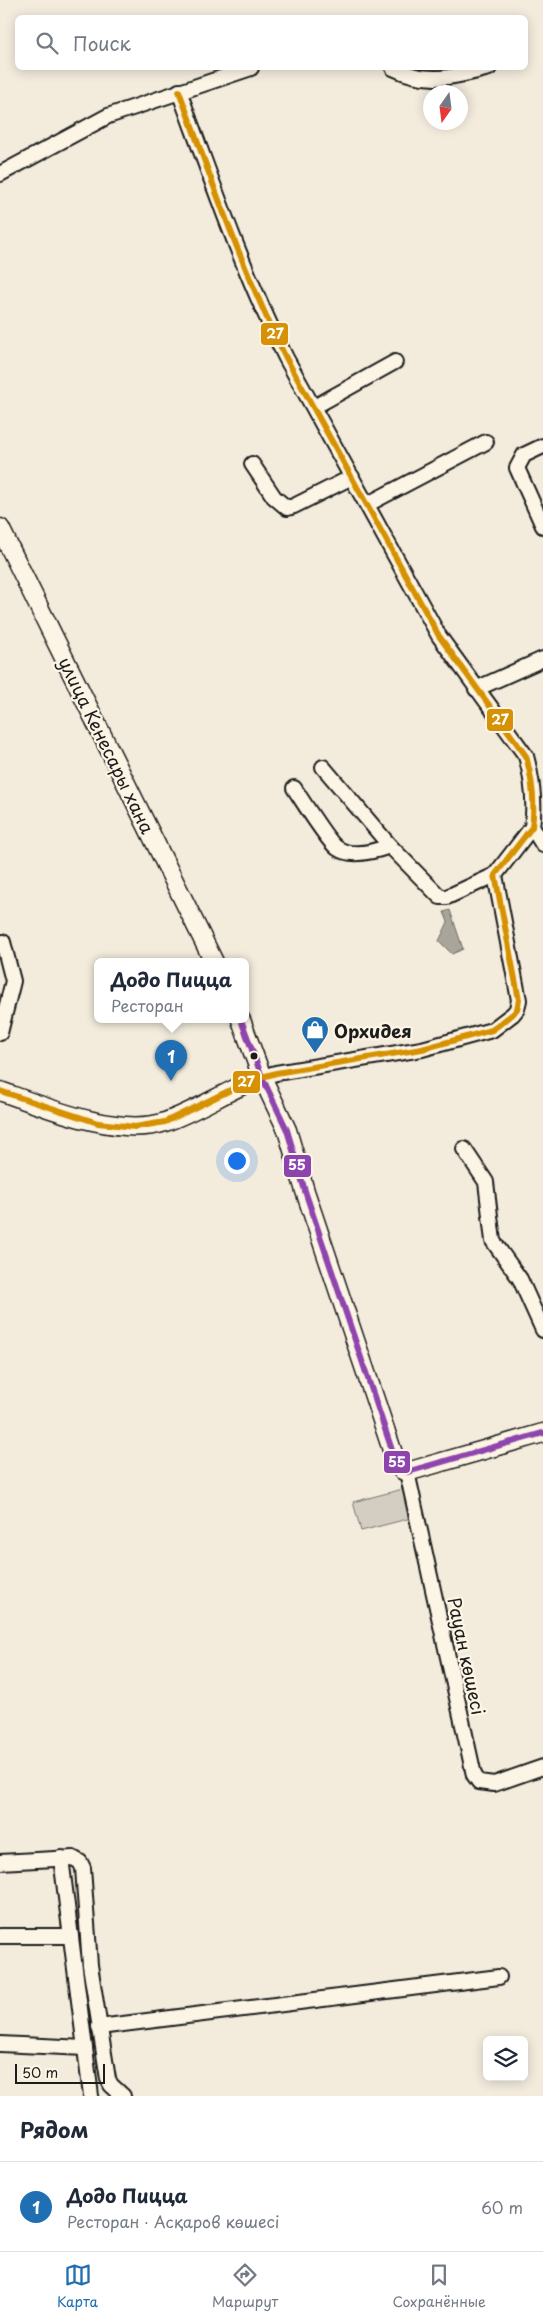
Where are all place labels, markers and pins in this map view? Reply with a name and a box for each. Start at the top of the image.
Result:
shop icon: Орхидея [300,1015,330,1054]
place label: Орхидея [334,1017,412,1044]
pin: 1 [155,1040,187,1081]
unlabelled marker [249,1051,259,1061]

